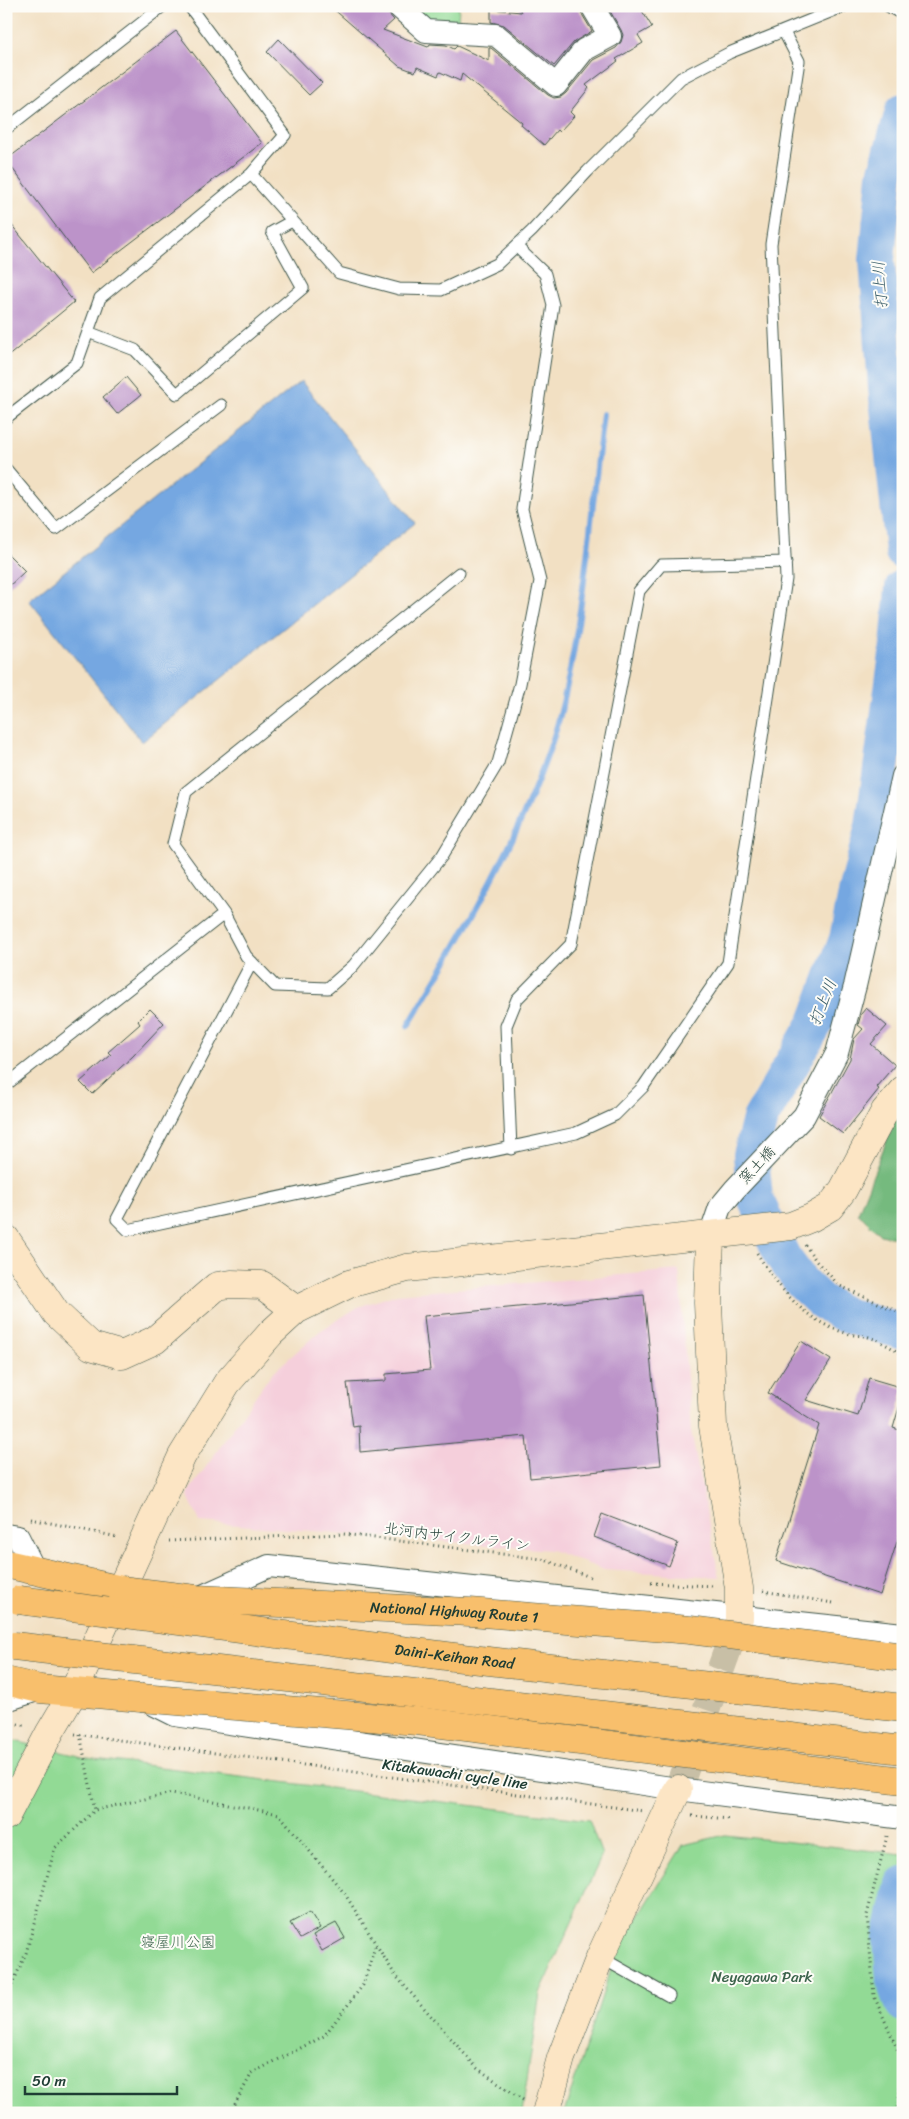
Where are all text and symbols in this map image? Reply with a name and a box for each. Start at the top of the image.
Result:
water label: 打上川 [863,260,896,310]
water label: 打上川 [800,974,845,1030]
street label: 窯土橋 [732,1140,782,1190]
street label: 北河内サイクルライン [382,1515,532,1559]
street label: National Highway Route 1 [369,1594,539,1631]
street label: Daini-Keihan Road [393,1636,517,1677]
street label: Kitakawachi cycle line [381,1751,530,1797]
park label: 寝屋川公園 [140,1929,216,1955]
park label: Neyagawa Park [711,1964,813,1990]
scale bar [25,2064,178,2096]
text: 50 m [32,2068,67,2094]

